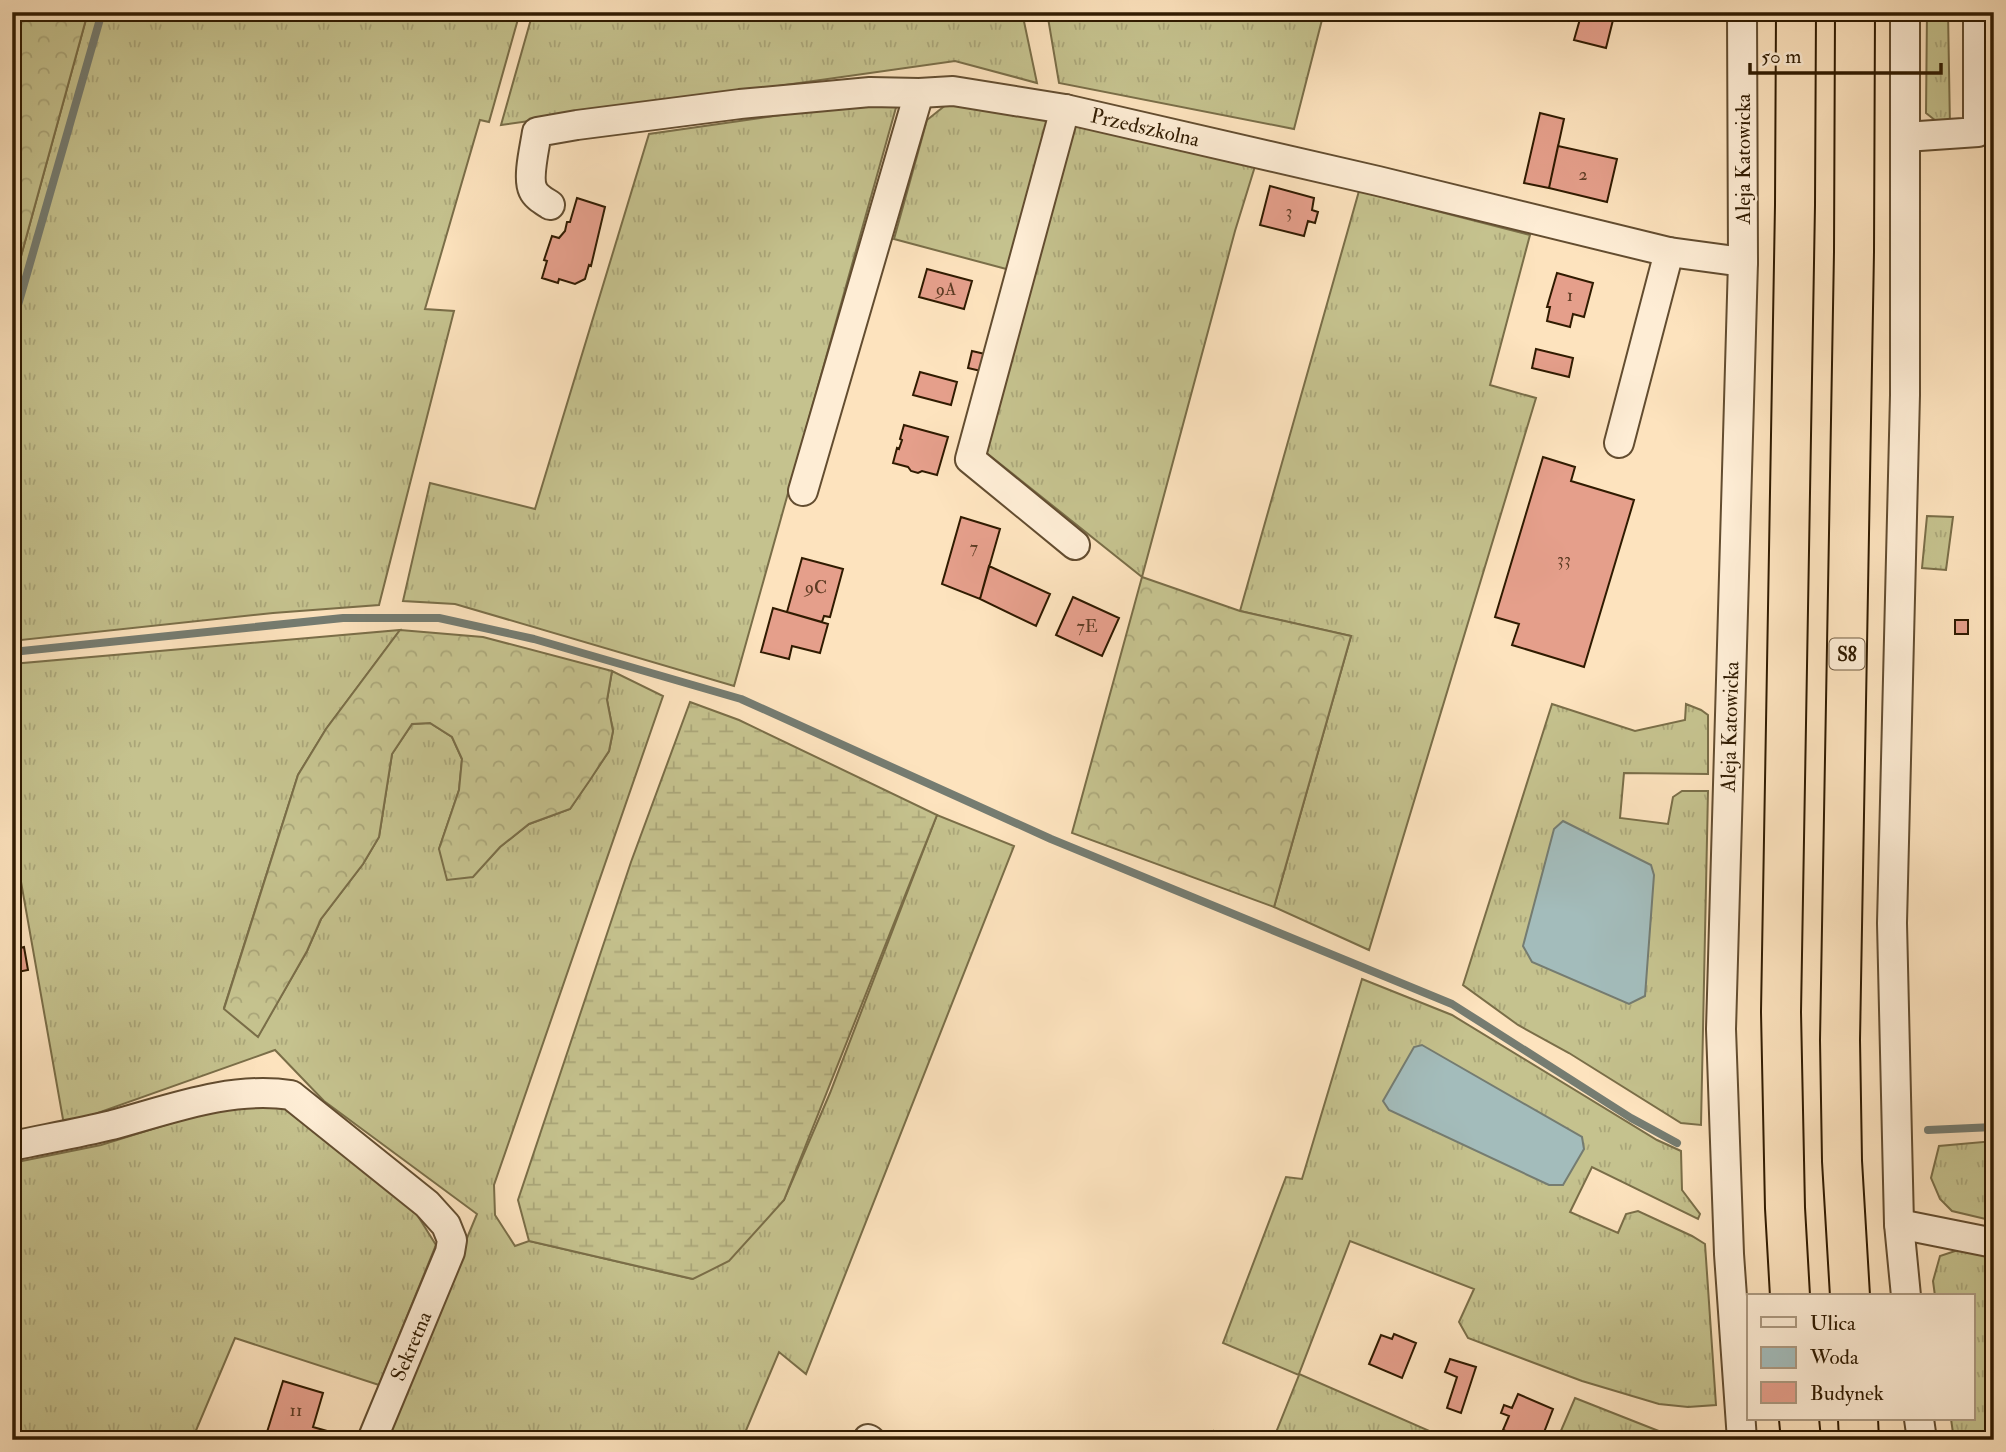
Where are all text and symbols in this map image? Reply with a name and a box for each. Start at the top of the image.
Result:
scale bar [1750,32,1941,76]
text: 50 m [1761,43,1802,70]
street label: Aleja Katowicka [1730,93,1757,225]
street label: Przedszkolna [1088,102,1203,154]
house number: 2 [1578,163,1588,186]
house number: 3 [1286,200,1292,223]
house number: 9A [934,278,957,301]
house number: 1 [1567,284,1573,307]
house number: 7 [970,536,978,559]
house number: 33 [1557,548,1571,571]
house number: 9C [803,576,827,599]
house number: 7E [1076,615,1098,638]
road number: S8 [1829,638,1864,670]
street label: Aleja Katowicka [1715,661,1746,794]
legend [1747,1294,1974,1420]
street label: Sekretna [385,1307,438,1385]
text: Ulica [1810,1310,1856,1337]
text: Woda [1809,1344,1859,1371]
text: Budynek [1810,1380,1884,1407]
house number: 11 [290,1399,302,1422]

